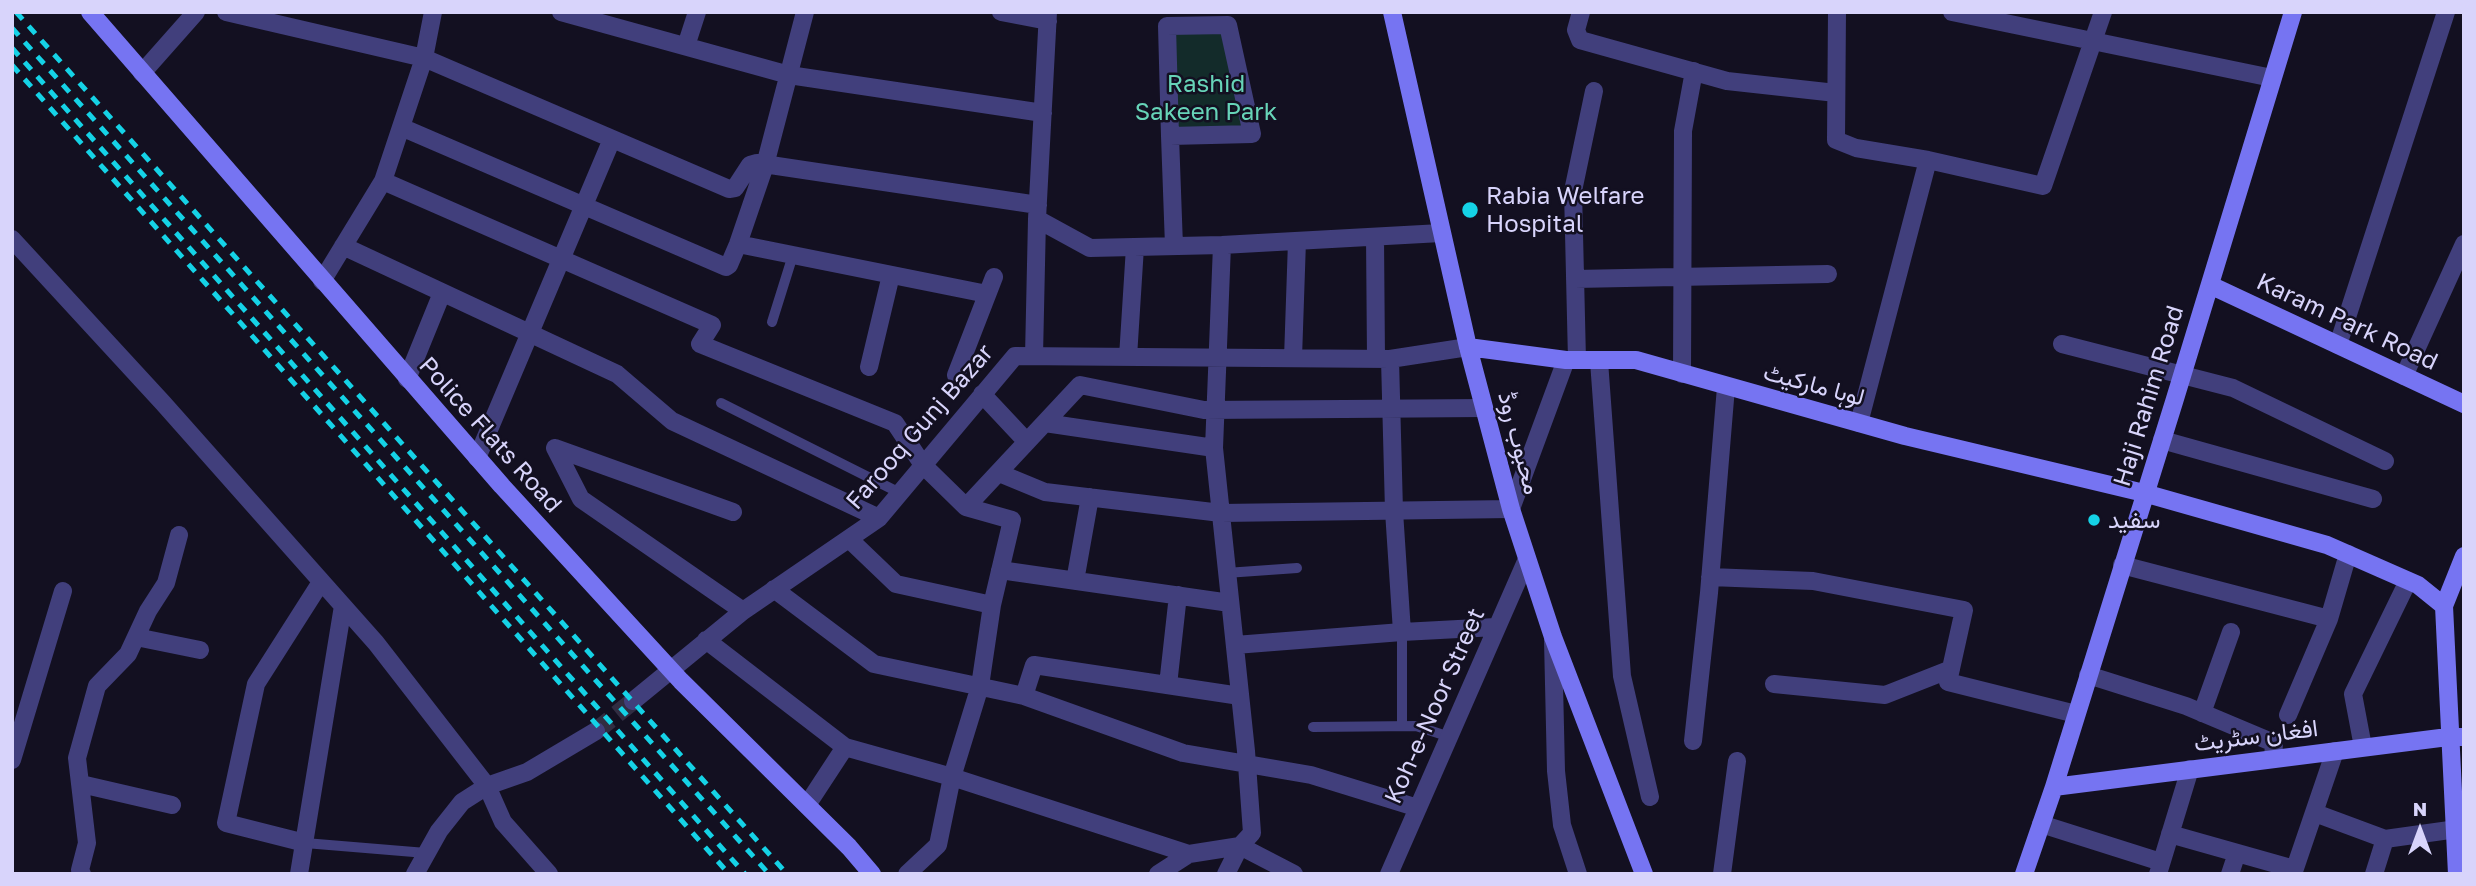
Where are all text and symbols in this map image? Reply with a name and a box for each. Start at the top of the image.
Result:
park label: Rashid Sakeen Park [1135,70,1277,126]
place label: Rabia Welfare Hospital [1486,182,1644,238]
marker: Rabia Welfare Hospital [1460,200,1480,220]
street label: Karam Park Road [2252,267,2442,377]
street label: Haji Rahim Road [2108,302,2190,490]
street label: Farooq Gunj Bazar [840,339,1000,515]
street label: Police Flats Road [413,351,567,519]
street label: لوہا مارکیٹ [1760,358,1868,412]
street label: محبوب روڈ [1491,388,1547,498]
place label: سفید [2108,506,2160,534]
marker: سفید [2086,512,2102,528]
street label: Koh-e-Noor Street [1379,604,1491,808]
street label: افغان سٹریٹ [2192,714,2320,758]
north arrow [2385,795,2455,865]
text: N [2413,797,2427,820]

